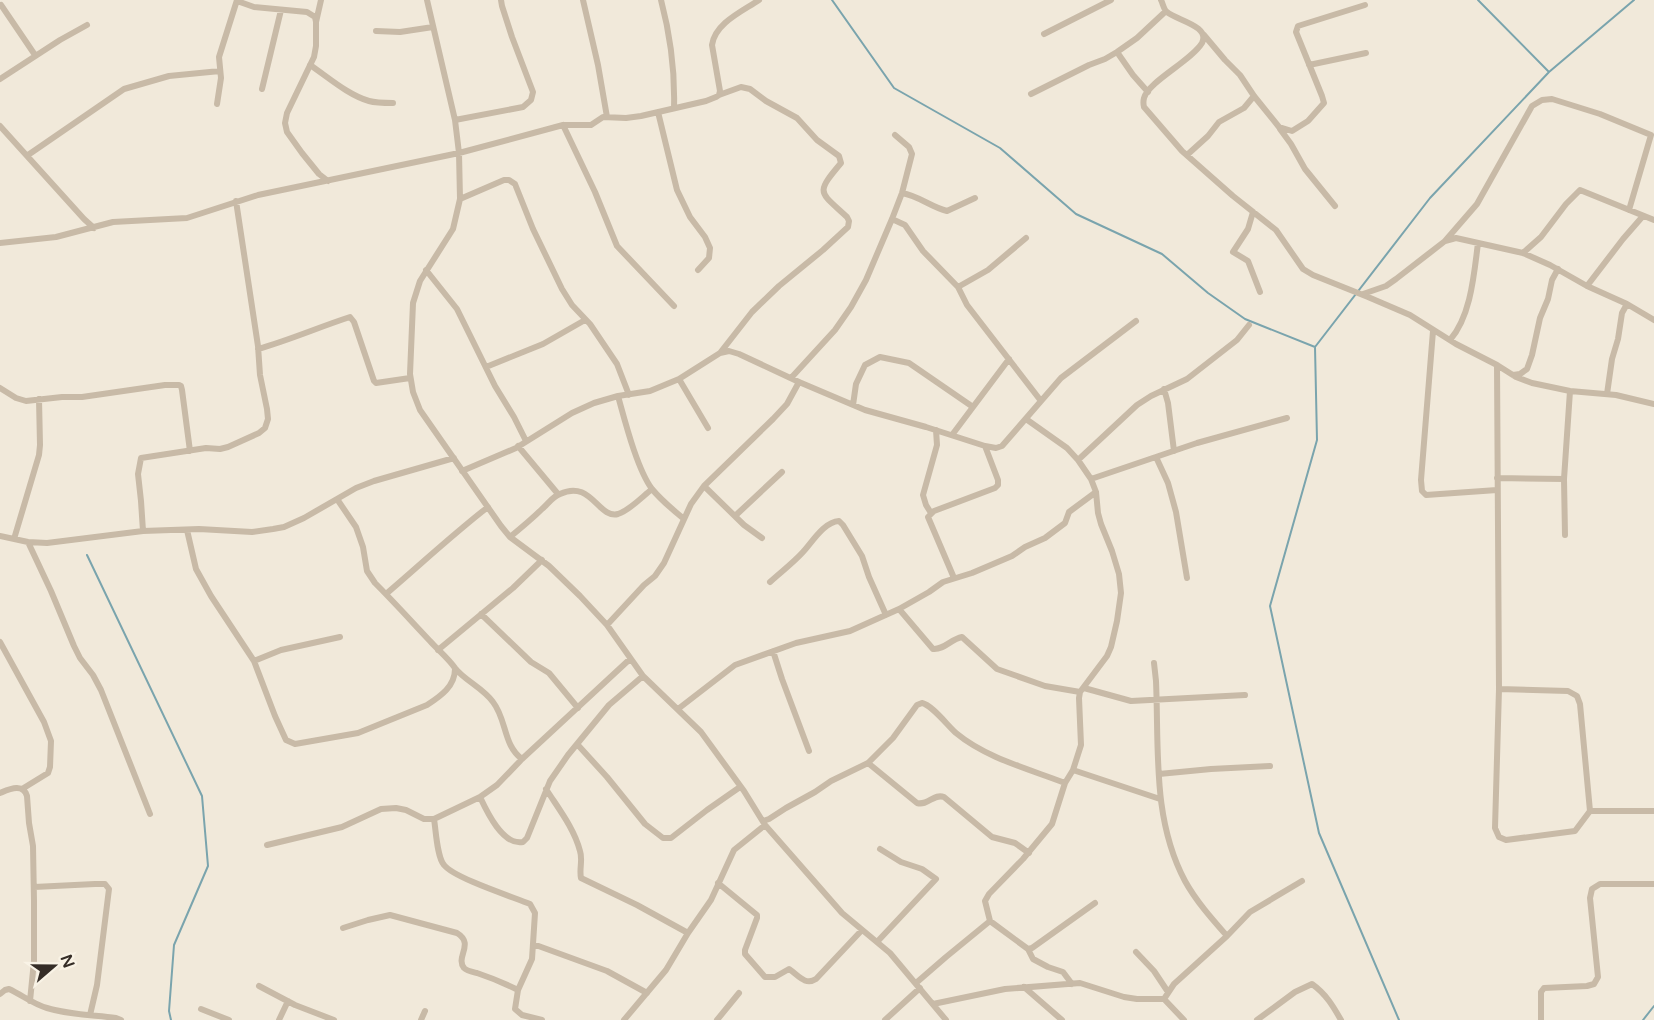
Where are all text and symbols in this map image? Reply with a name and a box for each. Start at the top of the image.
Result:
north arrow [24,936,84,996]
text: N [56,952,79,971]

